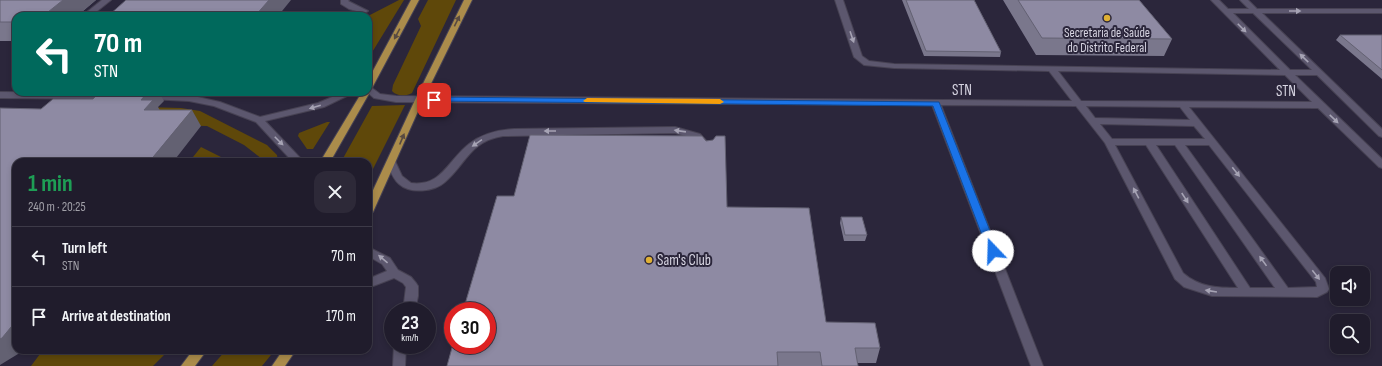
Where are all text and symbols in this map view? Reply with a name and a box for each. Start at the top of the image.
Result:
one-way arrow [1289,8,1302,14]
marker: Secretaria de Saúde do Distrito Federal [1102,13,1112,23]
one-way arrow [454,15,460,27]
one-way arrow [1237,23,1247,33]
place label: Secretaria de Saúde do Distrito Federal [1064,25,1150,56]
text: 70 m [94,27,142,60]
icon: left [28,28,80,80]
one-way arrow [394,29,400,40]
one-way arrow [849,31,855,43]
one-way arrow [1299,53,1309,63]
text: STN [94,61,118,82]
street label: STN [952,81,972,100]
street label: STN [1276,82,1296,101]
pin [417,83,451,117]
icon: arrive [423,89,445,111]
one-way arrow [308,104,320,110]
one-way arrow [1329,115,1339,124]
one-way arrow [543,128,556,134]
one-way arrow [674,128,686,134]
one-way arrow [399,133,405,144]
one-way arrow [274,136,284,146]
one-way arrow [471,139,482,147]
one-way arrow [1232,167,1240,178]
text: 1 min [28,169,73,198]
button: close [314,171,356,213]
one-way arrow [1132,187,1139,199]
one-way arrow [1182,193,1189,204]
text: 240 m · 20:25 [28,199,86,215]
position arrow [972,230,1014,272]
text: Turn left [62,239,107,258]
icon: left [28,246,50,268]
text: 70 m [331,247,356,266]
place label: Sam's Club [657,251,711,270]
one-way arrow [378,255,388,264]
marker: Sam's Club [644,255,654,265]
one-way arrow [1259,256,1267,266]
text: STN [62,258,79,274]
map controls [1330,266,1370,354]
button: sound [1330,266,1370,306]
one-way arrow [1312,269,1321,280]
one-way arrow [1205,288,1217,294]
speed limit sign: 30 [444,302,496,354]
icon: arrive [28,306,50,328]
text: Arrive at destination [62,307,171,326]
text: 170 m [326,307,356,326]
text: 23 [401,311,419,335]
button: search [1330,314,1370,354]
text: km/h [401,332,419,344]

